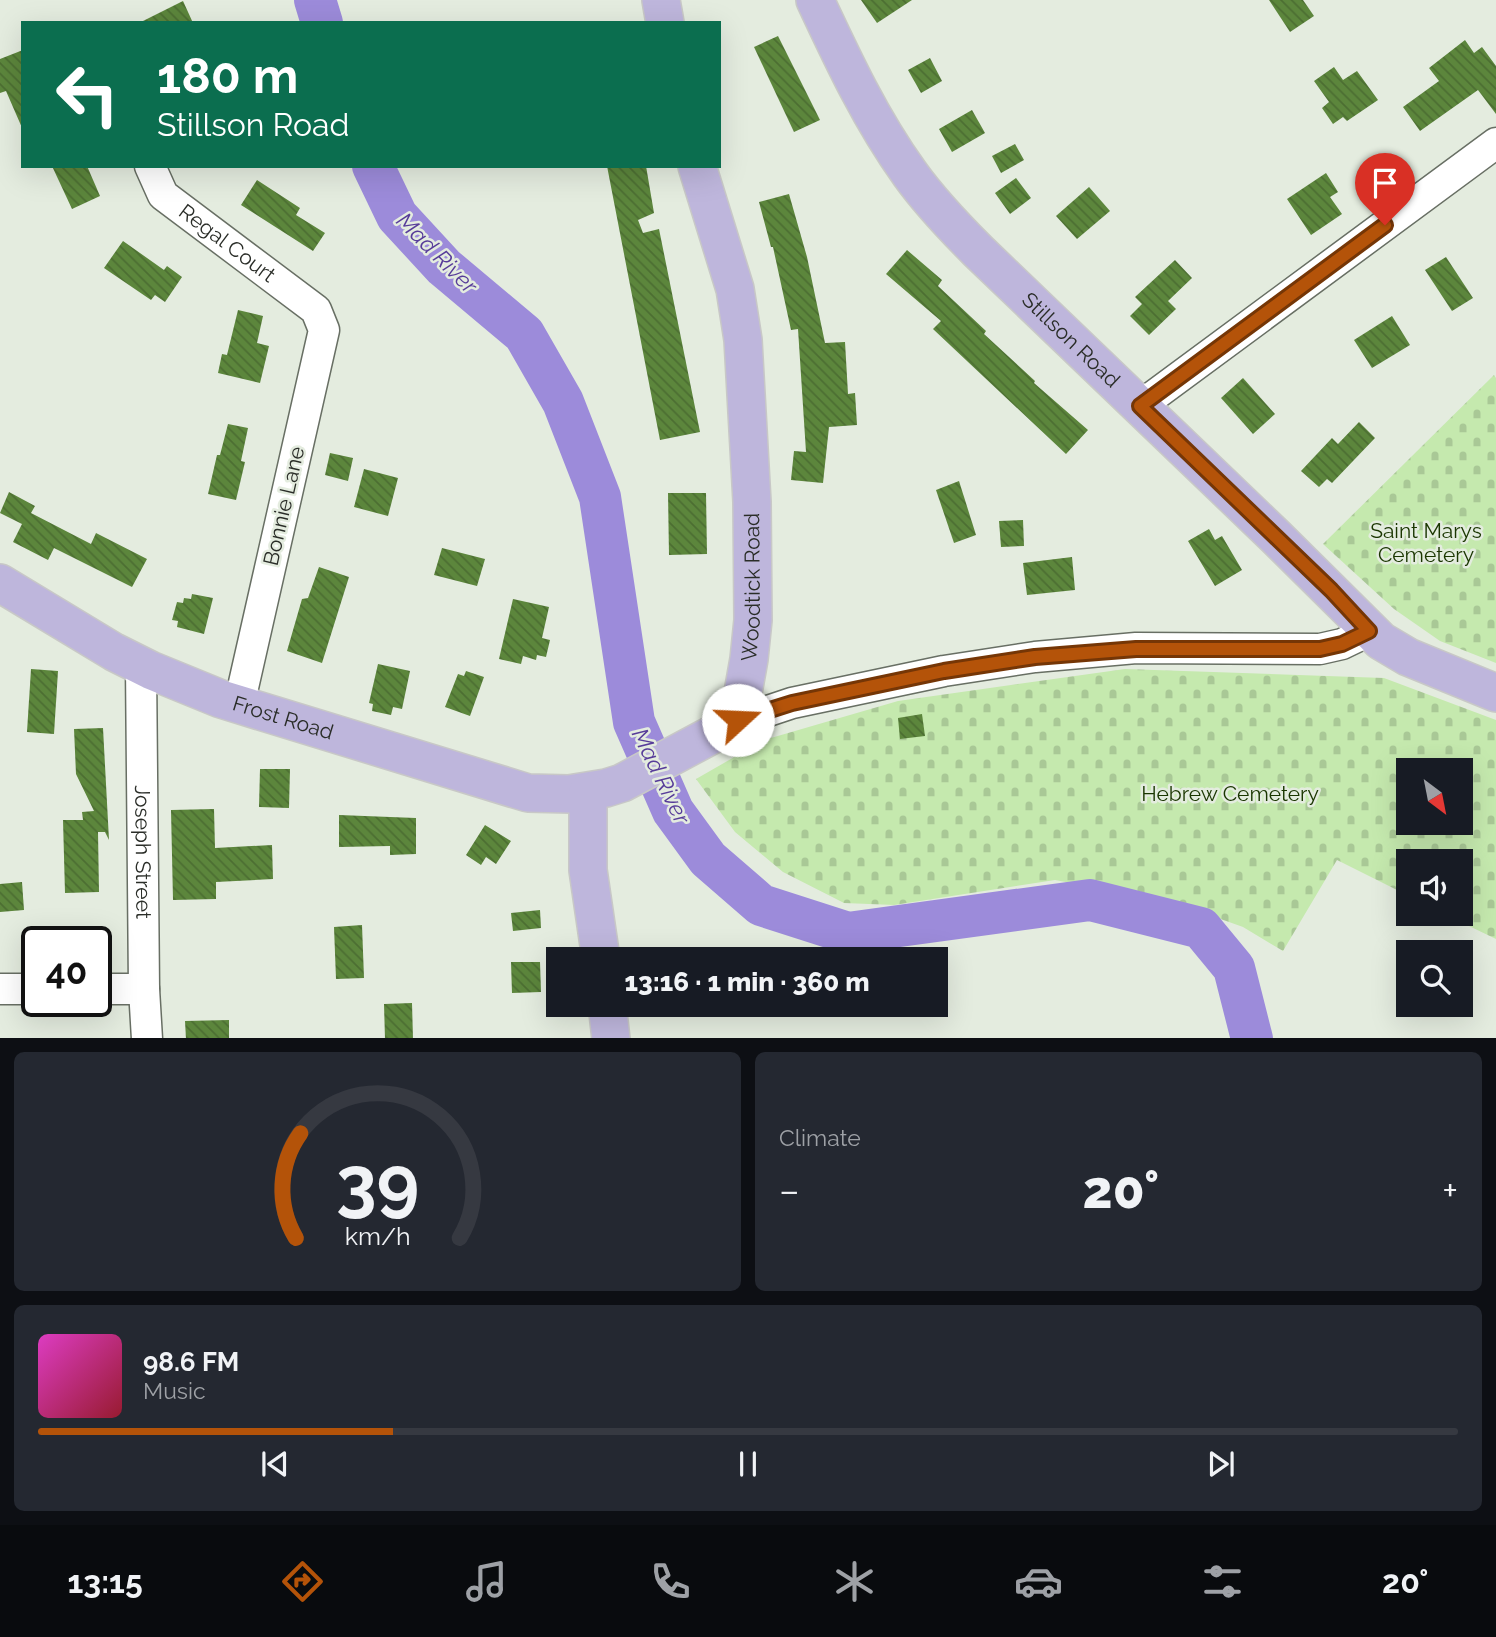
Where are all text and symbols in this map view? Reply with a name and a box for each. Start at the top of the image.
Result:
text: 180 m [157,47,298,104]
icon: left [42,49,133,140]
text: Stillson Road [157,106,349,143]
pin [1355,153,1415,225]
icon: arrive [1366,164,1404,202]
street label: Regal Court [174,198,281,287]
water label: Mad River [391,207,484,299]
street label: Stillson Road [1017,287,1125,392]
street label: Bonnie Lane [258,444,309,568]
street label: Woodtick Road [736,513,765,663]
park label: Saint Marys Cemetery [1370,518,1482,567]
position arrow [701,683,775,757]
street label: Frost Road [230,690,337,745]
water label: Mad River [627,724,697,829]
north arrow [1396,758,1474,835]
map controls [1396,758,1473,1017]
park label: Hebrew Cemetery [1141,781,1319,806]
street label: Joseph Street [130,785,156,919]
button: sound [1396,849,1473,926]
speed limit sign: 40 [21,926,112,1017]
button: search [1396,940,1473,1017]
text: 13:16 · 1 min · 360 m [624,967,870,997]
text: Climate [779,1124,861,1151]
text: 39 [336,1140,419,1225]
text: 20° [1083,1159,1159,1220]
text: − [779,1168,799,1213]
text: + [1442,1168,1458,1213]
text: km/h [345,1220,410,1250]
text: 98.6 FM [143,1347,239,1377]
text: Music [143,1377,206,1404]
icon: previous [256,1445,294,1483]
icon: pause [729,1445,767,1483]
icon: next [1202,1445,1240,1483]
icon: directions [278,1557,327,1606]
icon: music [462,1557,511,1606]
icon: phone [646,1557,695,1606]
icon: climate [830,1557,879,1606]
icon: car [1014,1557,1063,1606]
icon: filters [1198,1557,1247,1606]
text: 13:15 [68,1563,143,1600]
text: 20° [1382,1563,1428,1600]

